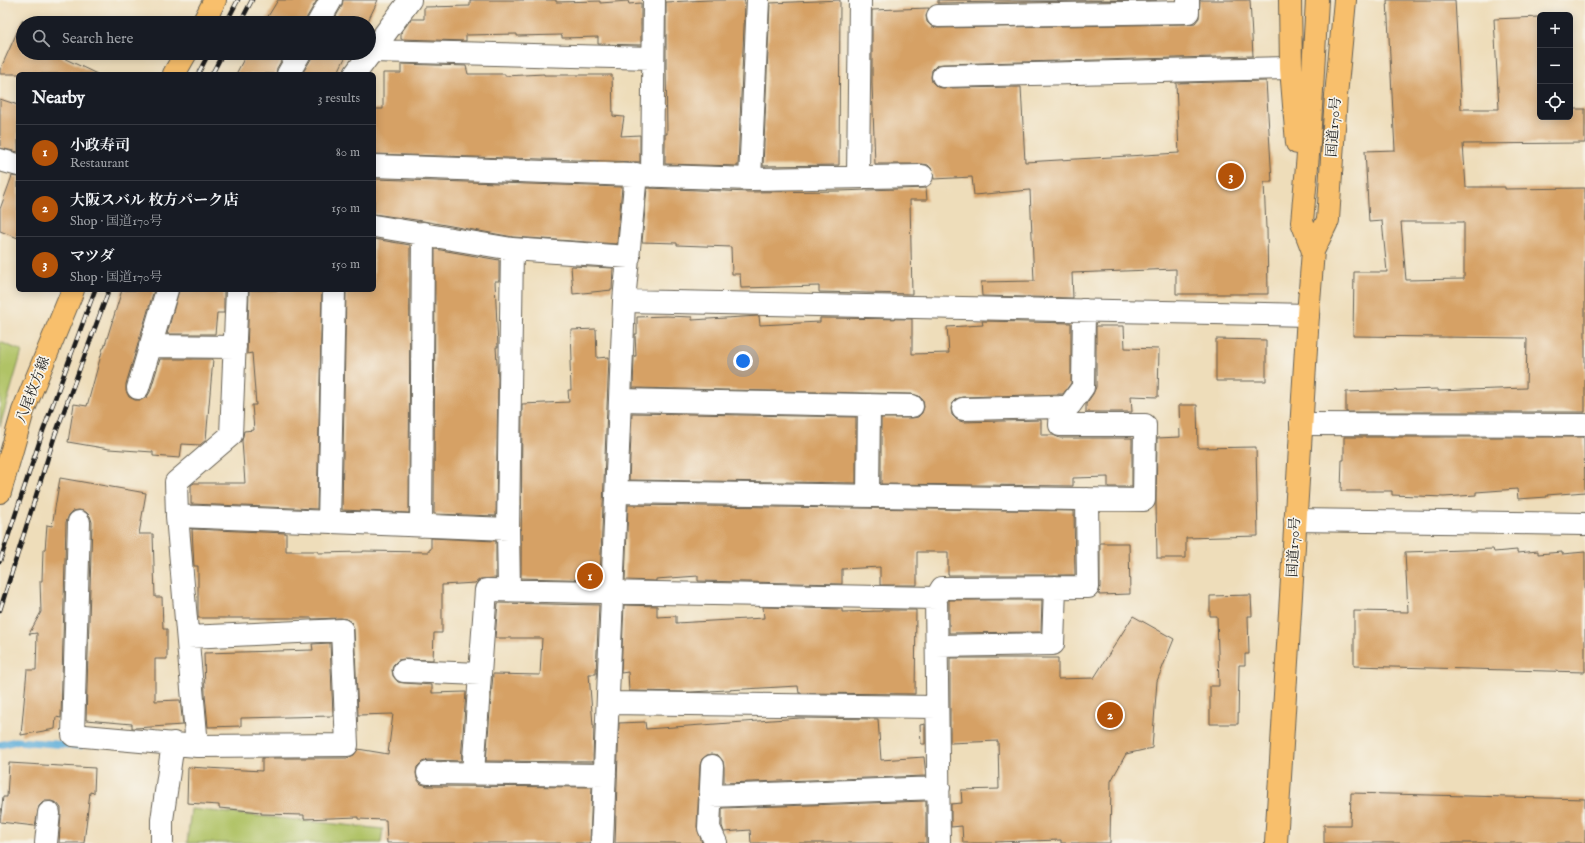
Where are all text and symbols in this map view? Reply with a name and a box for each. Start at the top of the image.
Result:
map controls [1537,12,1573,120]
button: + [1537,12,1573,48]
search box [16,16,376,60]
icon: search [30,27,52,49]
text: Search here [62,29,133,48]
button: − [1537,48,1573,84]
button: locate [1537,84,1573,120]
text: Nearby [32,88,85,109]
text: 3 results [318,90,360,107]
street label: 国道170号 [1323,96,1345,158]
text: 小政寿司 [70,136,130,155]
text: 1 [43,144,47,161]
text: 80 m [336,144,360,161]
text: Restaurant [70,155,129,172]
pin: 3 [1218,161,1244,191]
text: 大阪スバル 枚方パーク店 [70,191,238,210]
text: 2 [42,200,48,217]
text: 150 m [331,200,360,217]
text: Shop · 国道170号 [70,213,162,230]
text: マツダ [70,247,114,266]
text: 3 [43,256,47,273]
text: 150 m [331,256,360,273]
text: Shop · 国道170号 [70,269,162,286]
your location [733,351,753,371]
street label: 八尾枚方線 [12,354,54,426]
street label: 国道170号 [1283,516,1305,578]
pin: 1 [577,561,603,591]
pin: 2 [1097,700,1123,730]

